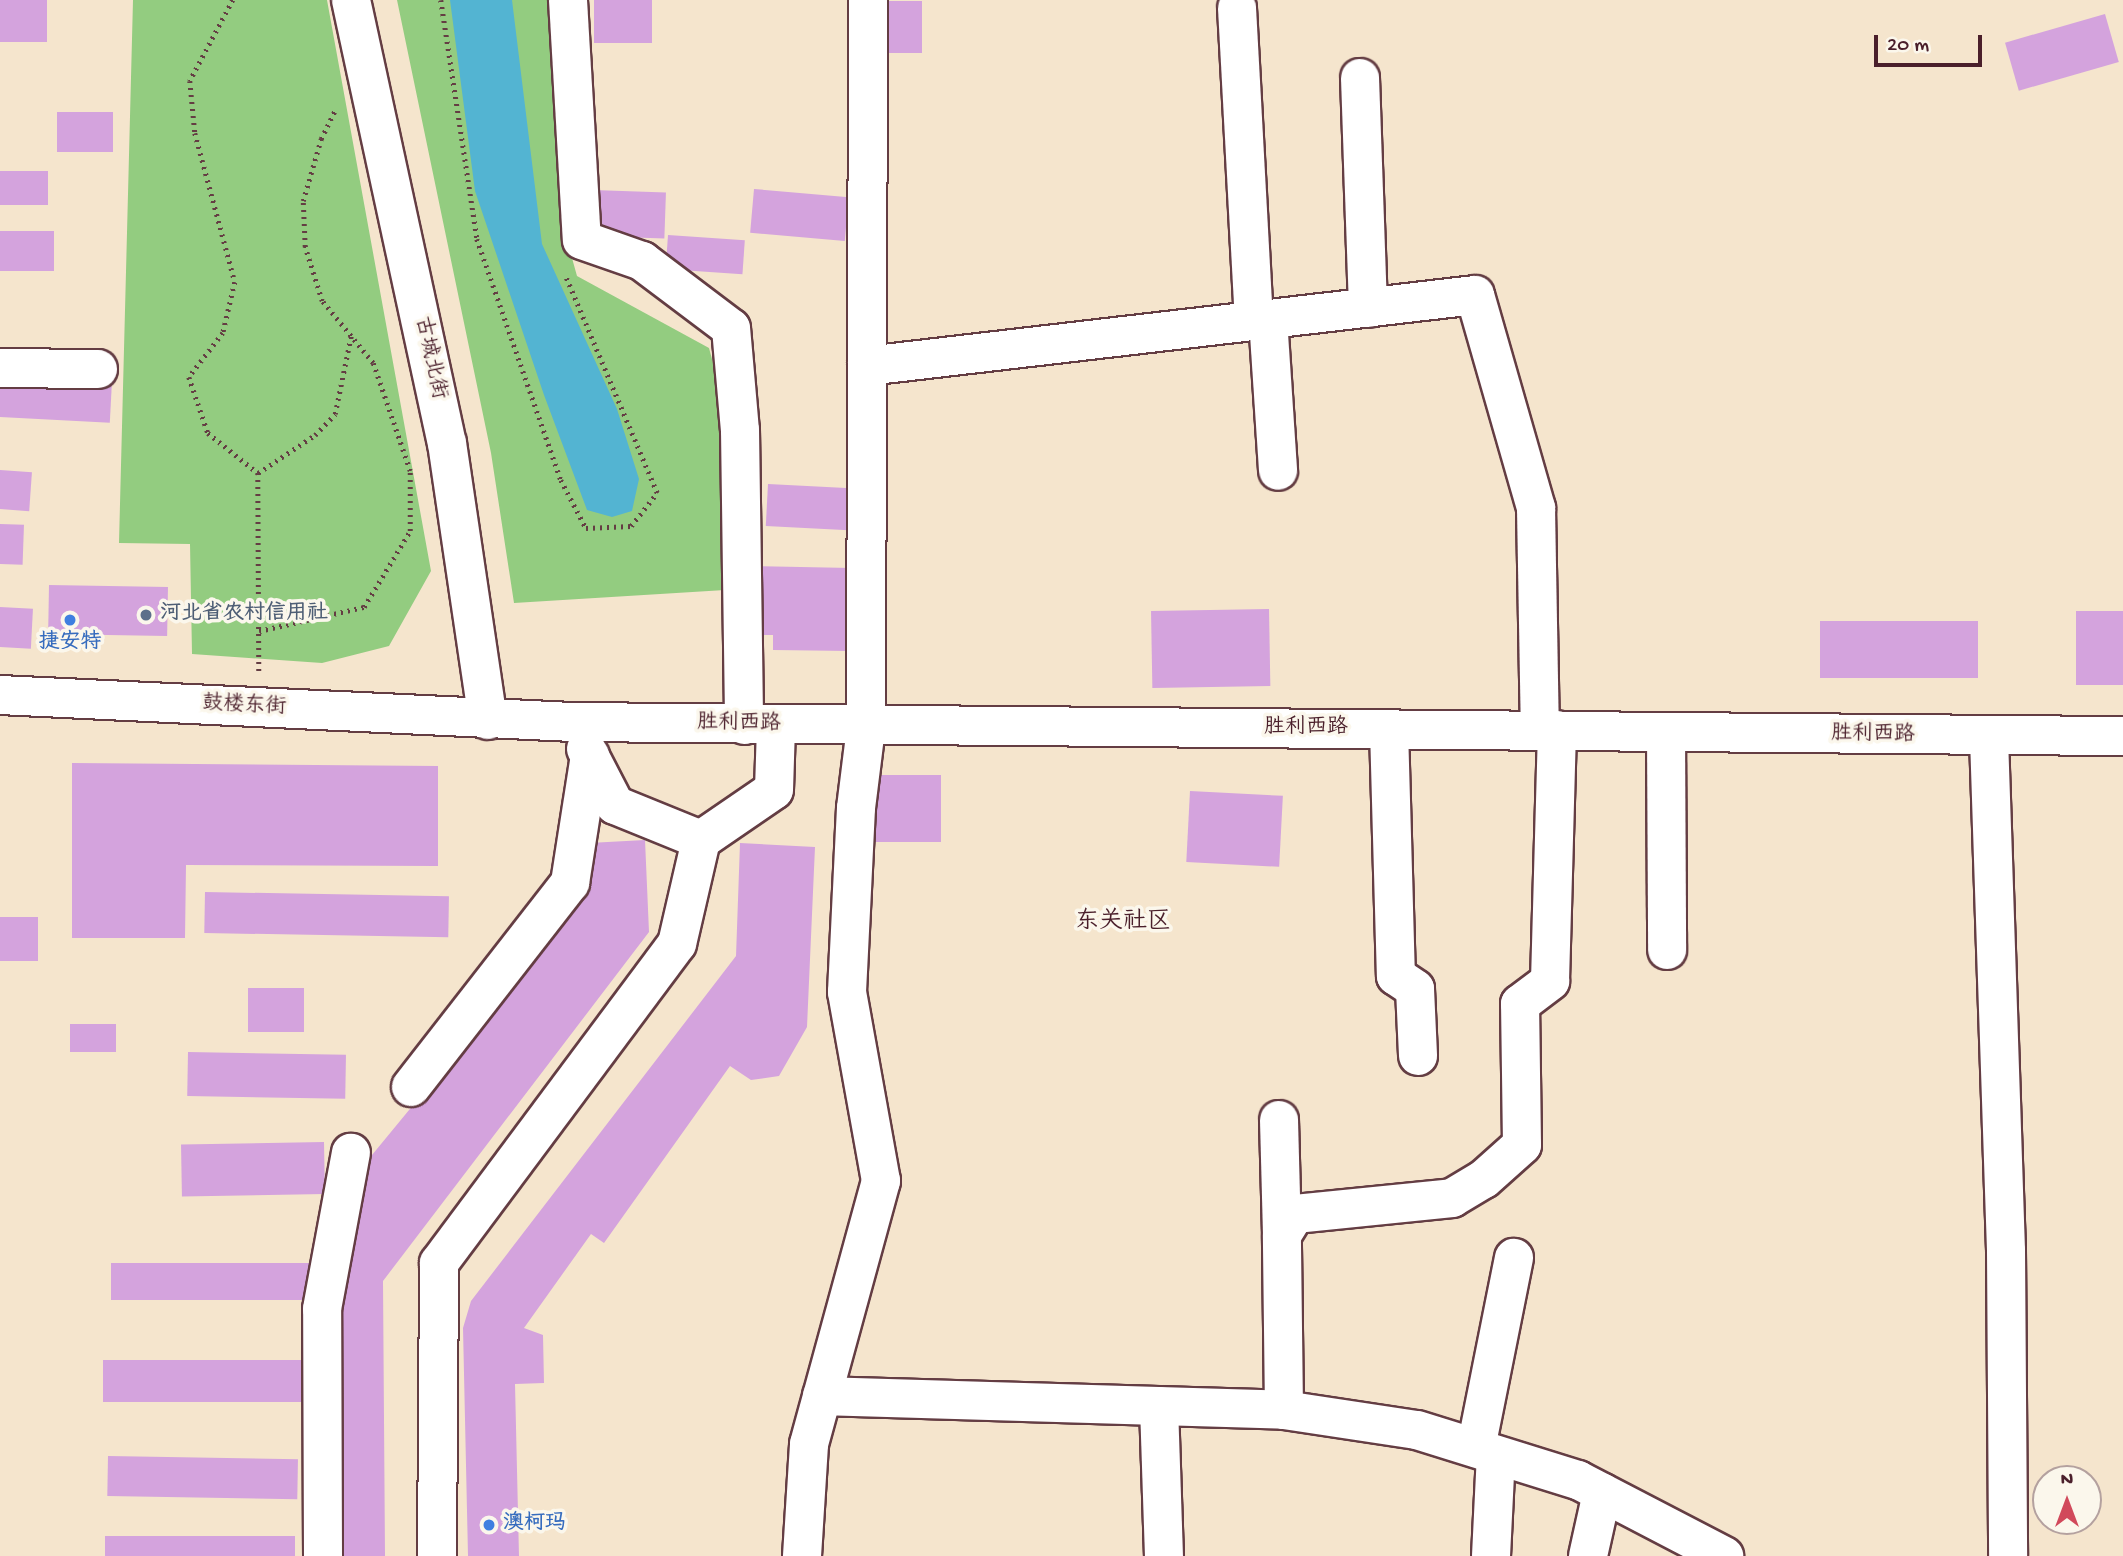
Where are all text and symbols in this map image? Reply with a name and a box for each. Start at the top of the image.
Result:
scale bar [1878,21,1986,65]
text: 20 m [1887,34,1929,59]
street label: 古城北街 [408,314,450,402]
place label: 河北省农村信用社 [160,602,328,628]
marker: 河北省农村信用社 [138,607,154,623]
marker: 捷安特 [62,612,78,628]
place label: 捷安特 [39,631,101,657]
street label: 鼓楼东街 [201,692,287,722]
street label: 胜利西路 [697,712,781,738]
street label: 胜利西路 [1264,716,1348,742]
street label: 胜利西路 [1831,723,1915,749]
district label: 东关社区 [1075,909,1171,937]
north arrow [2032,1465,2102,1535]
text: N [2061,1469,2073,1492]
place label: 澳柯玛 [503,1512,566,1538]
marker: 澳柯玛 [481,1517,497,1533]

